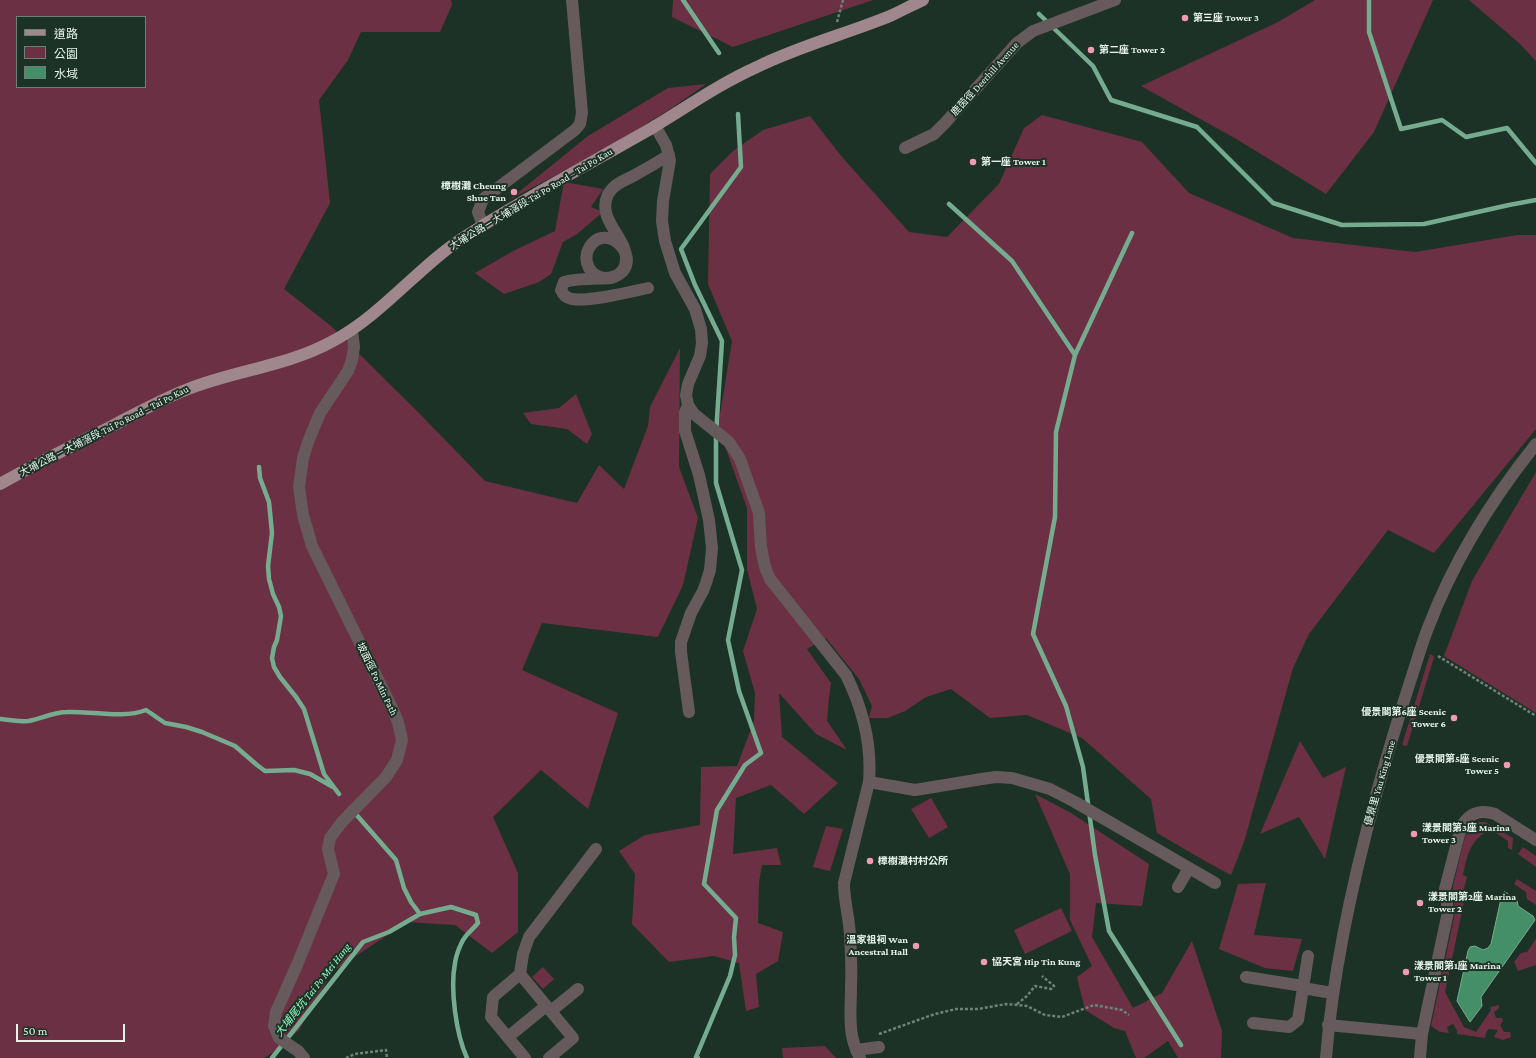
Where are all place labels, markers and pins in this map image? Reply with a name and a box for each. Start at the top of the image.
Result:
place label: 第三座 Tower 3 [1193,12,1259,24]
marker: 第三座 Tower 3 [1180,13,1190,23]
place label: 第二座 Tower 2 [1099,44,1165,56]
marker: 第二座 Tower 2 [1086,45,1096,55]
place label: 第一座 Tower 1 [981,156,1046,168]
marker: 第一座 Tower 1 [968,157,978,167]
place label: 樟樹灘 Cheung Shue Tan [441,180,506,204]
marker: 樟樹灘 Cheung Shue Tan [509,187,519,197]
place label: 優景閣第6座 Scenic Tower 6 [1361,706,1446,730]
marker: 優景閣第6座 Scenic Tower 6 [1449,713,1459,723]
place label: 優景閣第5座 Scenic Tower 5 [1415,753,1499,776]
marker: 優景閣第5座 Scenic Tower 5 [1502,760,1512,770]
place label: 漾景閣第3座 Marina Tower 3 [1422,822,1510,846]
marker: 漾景閣第3座 Marina Tower 3 [1409,829,1419,839]
place label: 樟樹灘村村公所 [878,855,948,867]
marker: 樟樹灘村村公所 [865,856,875,866]
place label: 漾景閣第2座 Marina Tower 2 [1428,891,1516,914]
marker: 漾景閣第2座 Marina Tower 2 [1415,898,1425,908]
place label: 溫家祖祠 Wan Ancestral Hall [846,934,908,958]
marker: 溫家祖祠 Wan Ancestral Hall [911,941,921,951]
place label: 協天宮 Hip Tin Kung [992,956,1080,968]
marker: 協天宮 Hip Tin Kung [979,957,989,967]
place label: 漾景閣第1座 Marina Tower 1 [1414,960,1501,984]
marker: 漾景閣第1座 Marina Tower 1 [1401,967,1411,977]

